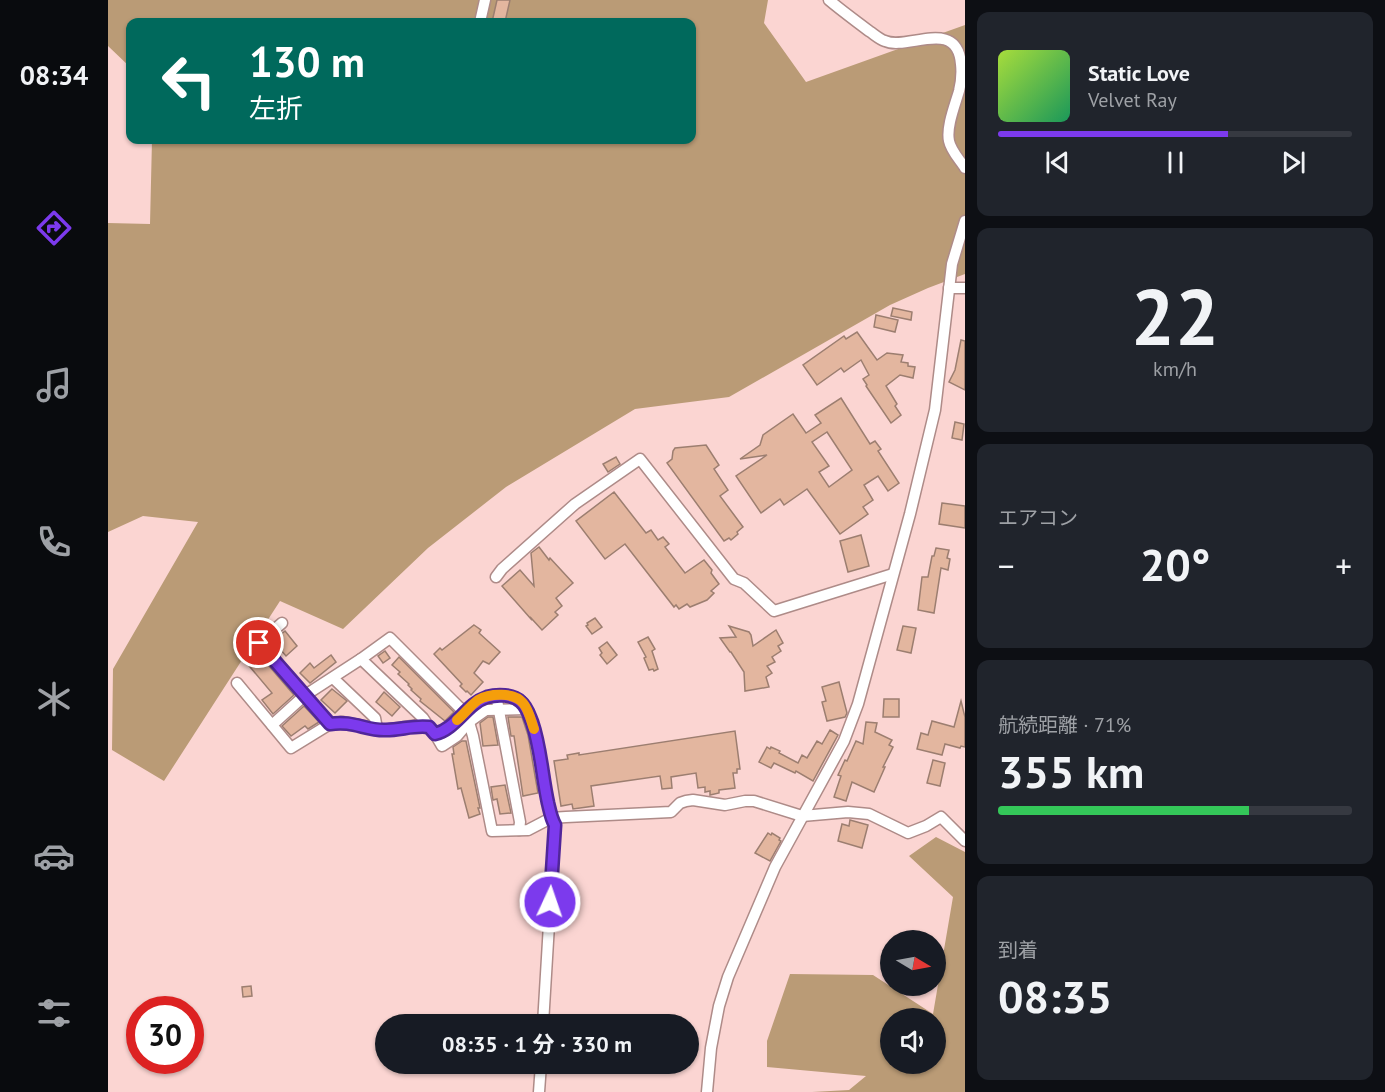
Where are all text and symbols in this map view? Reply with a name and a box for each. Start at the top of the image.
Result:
text: 130 m [249,34,365,89]
icon: left [150,42,228,120]
text: 08:34 [20,58,88,92]
text: Static Love [1088,59,1190,87]
text: Velvet Ray [1088,87,1177,113]
text: 左折 [249,91,303,125]
icon: previous [1041,146,1074,179]
icon: pause [1159,146,1192,179]
icon: next [1277,146,1310,179]
icon: directions [33,207,75,249]
text: 22 [1131,266,1219,367]
text: km/h [1153,356,1197,382]
icon: music [33,364,75,406]
text: エアコン [998,505,1078,531]
icon: phone [33,521,75,563]
text: 20° [1140,535,1210,593]
text: − [998,544,1015,587]
text: + [1335,544,1352,587]
pin [233,617,284,668]
icon: arrive [242,626,275,659]
icon: climate [33,678,75,720]
text: 航続距離 · 71% [998,712,1131,738]
text: 355 km [998,742,1144,800]
icon: car [33,835,75,877]
position arrow [518,870,582,934]
north arrow [880,930,946,996]
map controls [880,930,946,1074]
text: 到着 [998,937,1038,963]
text: 08:35 [998,967,1112,1025]
icon: filters [33,992,75,1034]
speed limit sign: 30 [126,996,204,1074]
button: sound [880,1008,946,1074]
text: 08:35 · 1 分 · 330 m [442,1030,632,1058]

